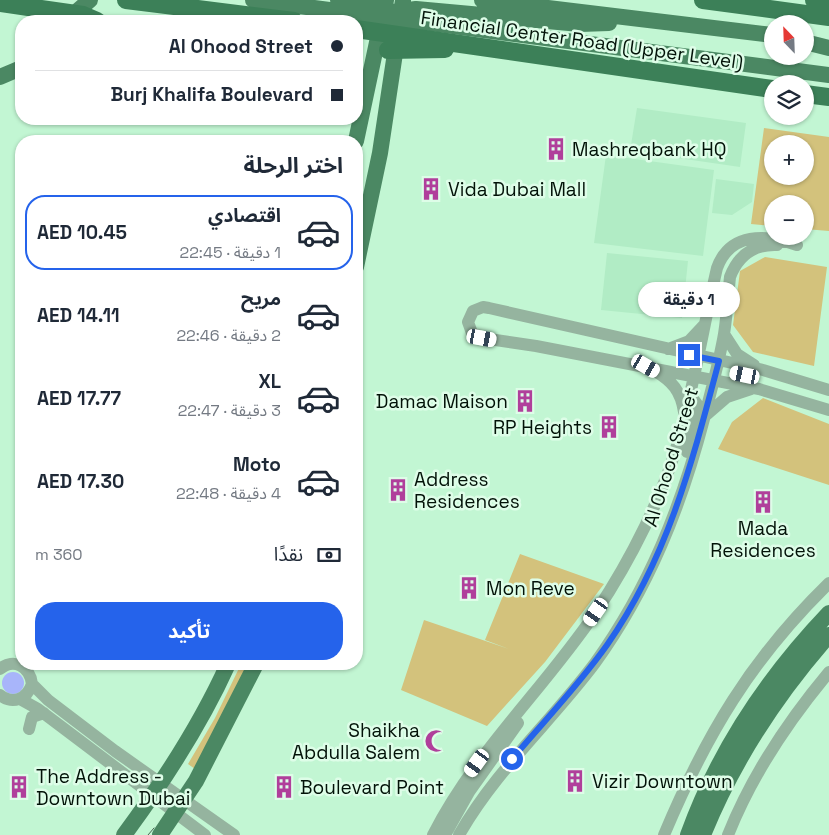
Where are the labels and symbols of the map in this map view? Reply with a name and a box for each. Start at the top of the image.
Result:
street label: Financial Center Road (Upper Level) [419,5,745,75]
north arrow [764,15,814,65]
building icon: Mashreqbank HQ [543,136,569,162]
place label: Mashreqbank HQ [572,137,726,162]
building icon: Vida Dubai Mall [418,176,444,202]
place label: Vida Dubai Mall [448,177,586,202]
callout: 1 دقيقة [638,282,740,318]
car [465,328,498,348]
route end [678,344,700,366]
car [629,352,662,380]
car [728,365,761,385]
street label: Al Ohood Street [638,384,704,530]
building icon: Damac Maison [512,388,538,414]
place label: Damac Maison [376,389,508,414]
building icon: RP Heights [596,414,622,440]
place label: RP Heights [493,415,592,440]
place label: Address Residences [414,467,520,514]
building icon: Address Residences [385,477,411,503]
building icon: Mada Residences [750,489,776,515]
place label: Mada Residences [710,516,816,563]
building icon: Mon Reve [456,575,482,601]
place label: Mon Reve [486,576,575,601]
car [581,595,610,629]
place label: Shaikha Abdulla Salem [292,718,420,765]
mosque icon: Shaikha Abdulla Salem [423,728,449,754]
car [462,746,491,780]
route start [501,748,523,770]
place label: The Address - Downtown Dubai [36,764,191,811]
building icon: Vizir Downtown [562,768,588,794]
place label: Vizir Downtown [592,769,733,794]
building icon: The Address - Downtown Dubai [6,774,32,800]
building icon: Boulevard Point [271,774,297,800]
place label: Boulevard Point [300,775,444,800]

